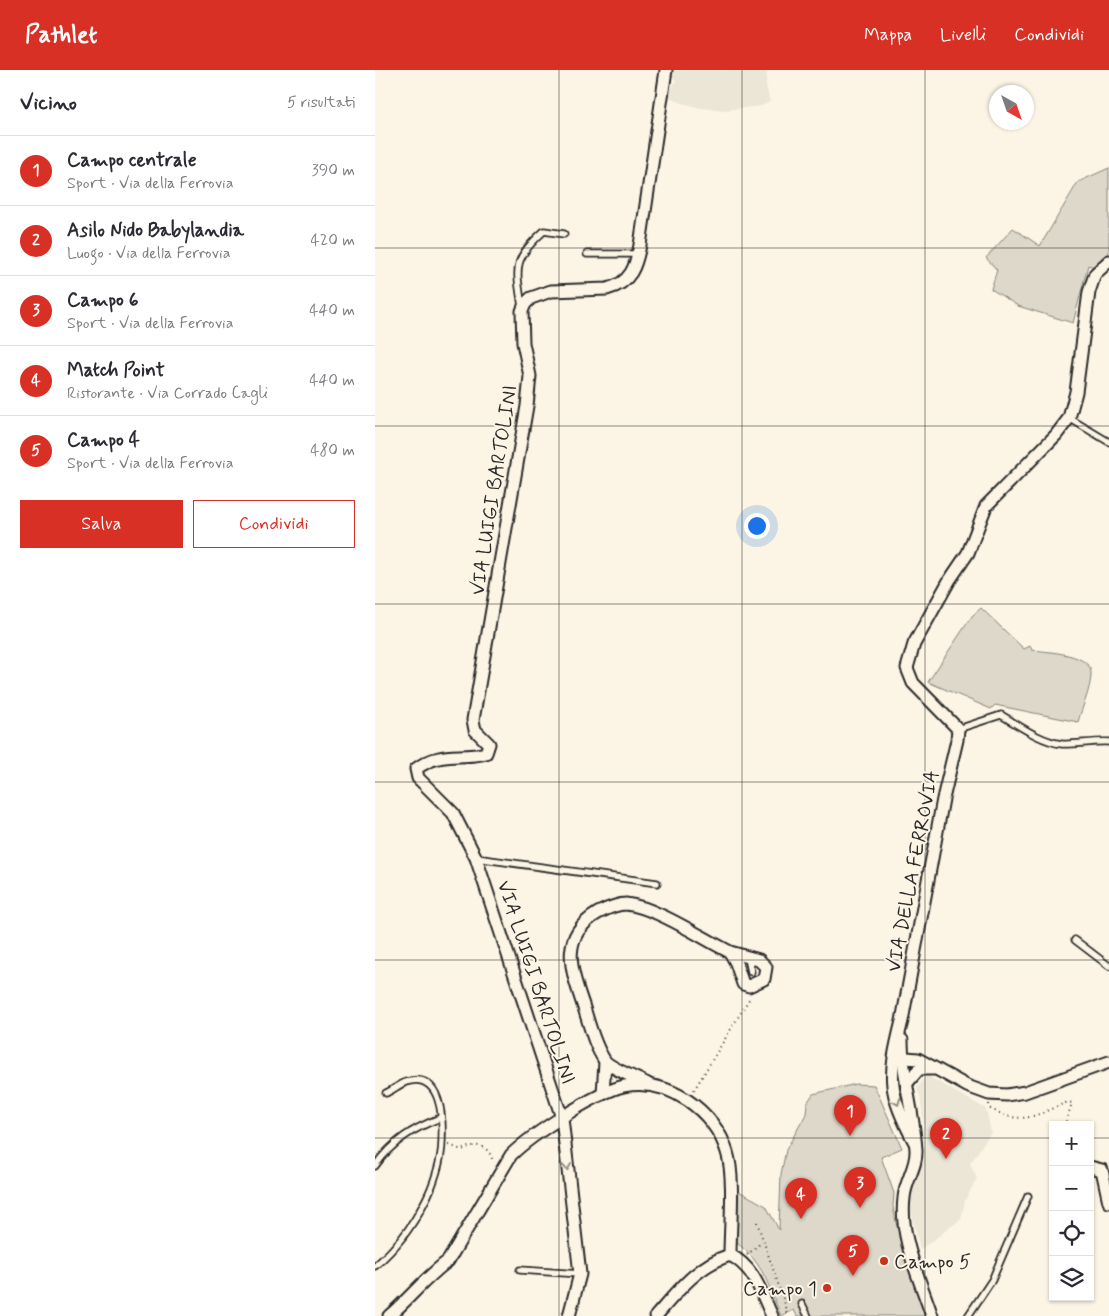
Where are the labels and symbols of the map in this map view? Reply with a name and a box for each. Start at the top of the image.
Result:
north arrow [989,85,1034,130]
street label: VIA LUIGI BARTOLINI [465,383,524,597]
your location [744,513,770,539]
street label: VIA DELLA FERROVIA [881,768,946,975]
street label: VIA LUIGI BARTOLINI [490,877,581,1088]
pin: 1 [834,1095,866,1136]
one-way arrow [891,1098,901,1106]
pin: 2 [930,1118,962,1159]
one-way arrow [561,1163,572,1171]
pin: 3 [844,1167,876,1208]
pin: 4 [785,1178,817,1219]
pin: 5 [837,1235,869,1276]
place label: Campo 5 [894,1249,971,1276]
marker: Campo 5 [878,1255,890,1267]
place label: Campo 1 [743,1276,817,1303]
marker: Campo 1 [821,1282,833,1294]

